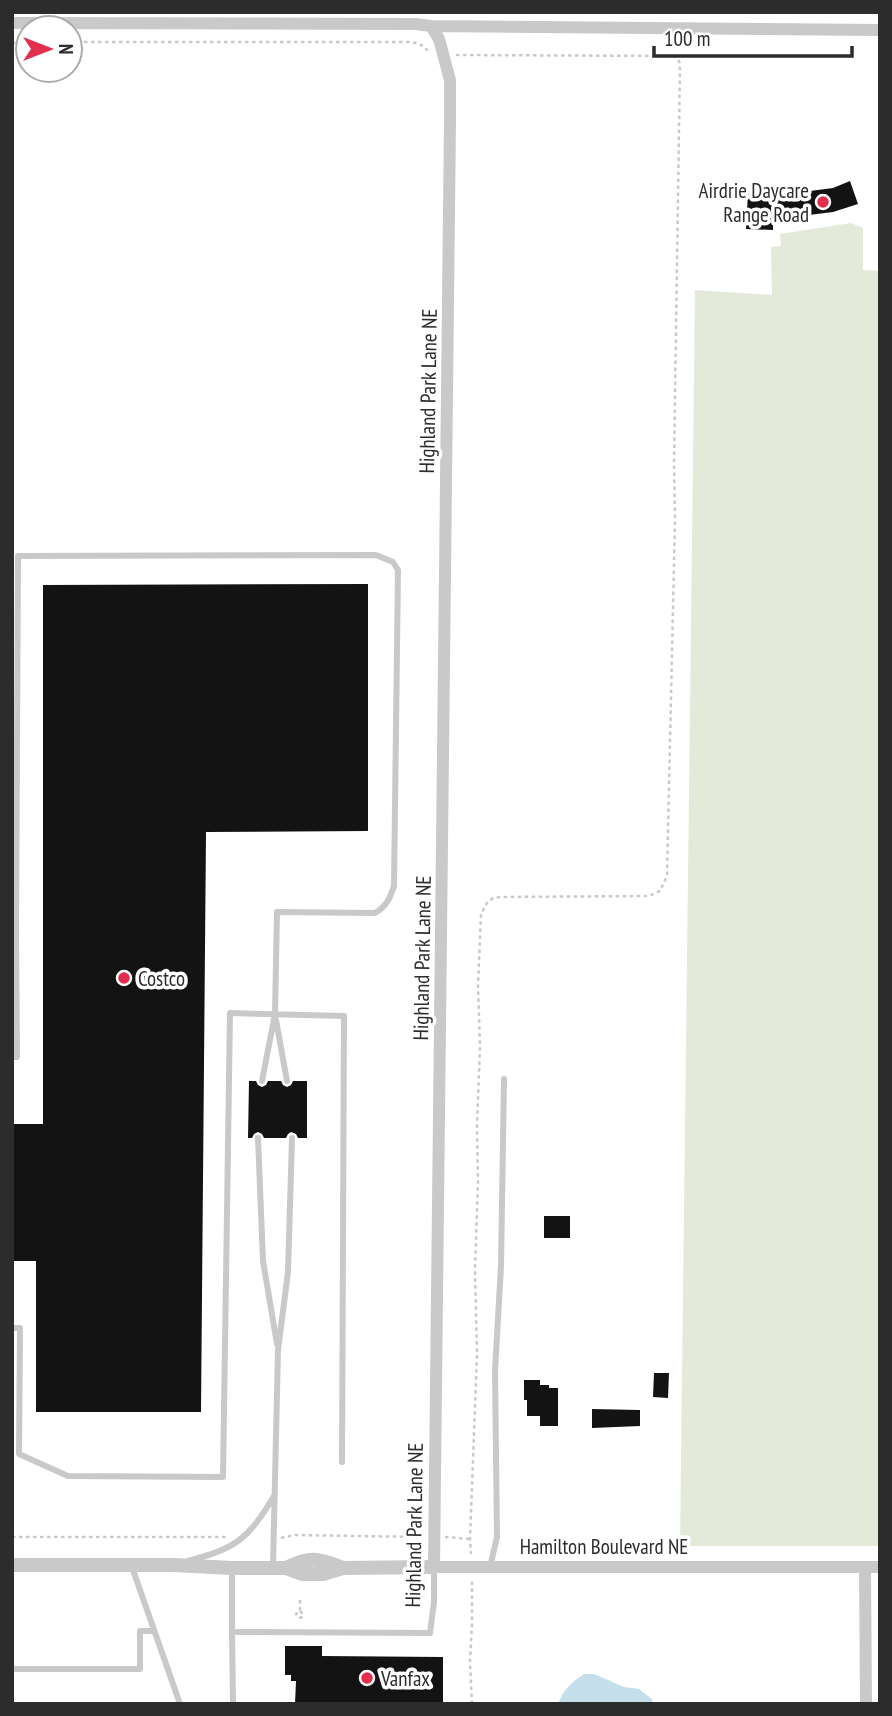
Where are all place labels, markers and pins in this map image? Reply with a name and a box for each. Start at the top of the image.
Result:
place label: Airdrie Daycare Range Road [699,177,809,228]
marker: Airdrie Daycare Range Road [815,194,831,210]
place label: Costco [138,965,185,992]
marker: Costco [116,970,132,986]
place label: Vanfax [380,1665,430,1692]
marker: Vanfax [359,1670,375,1686]

